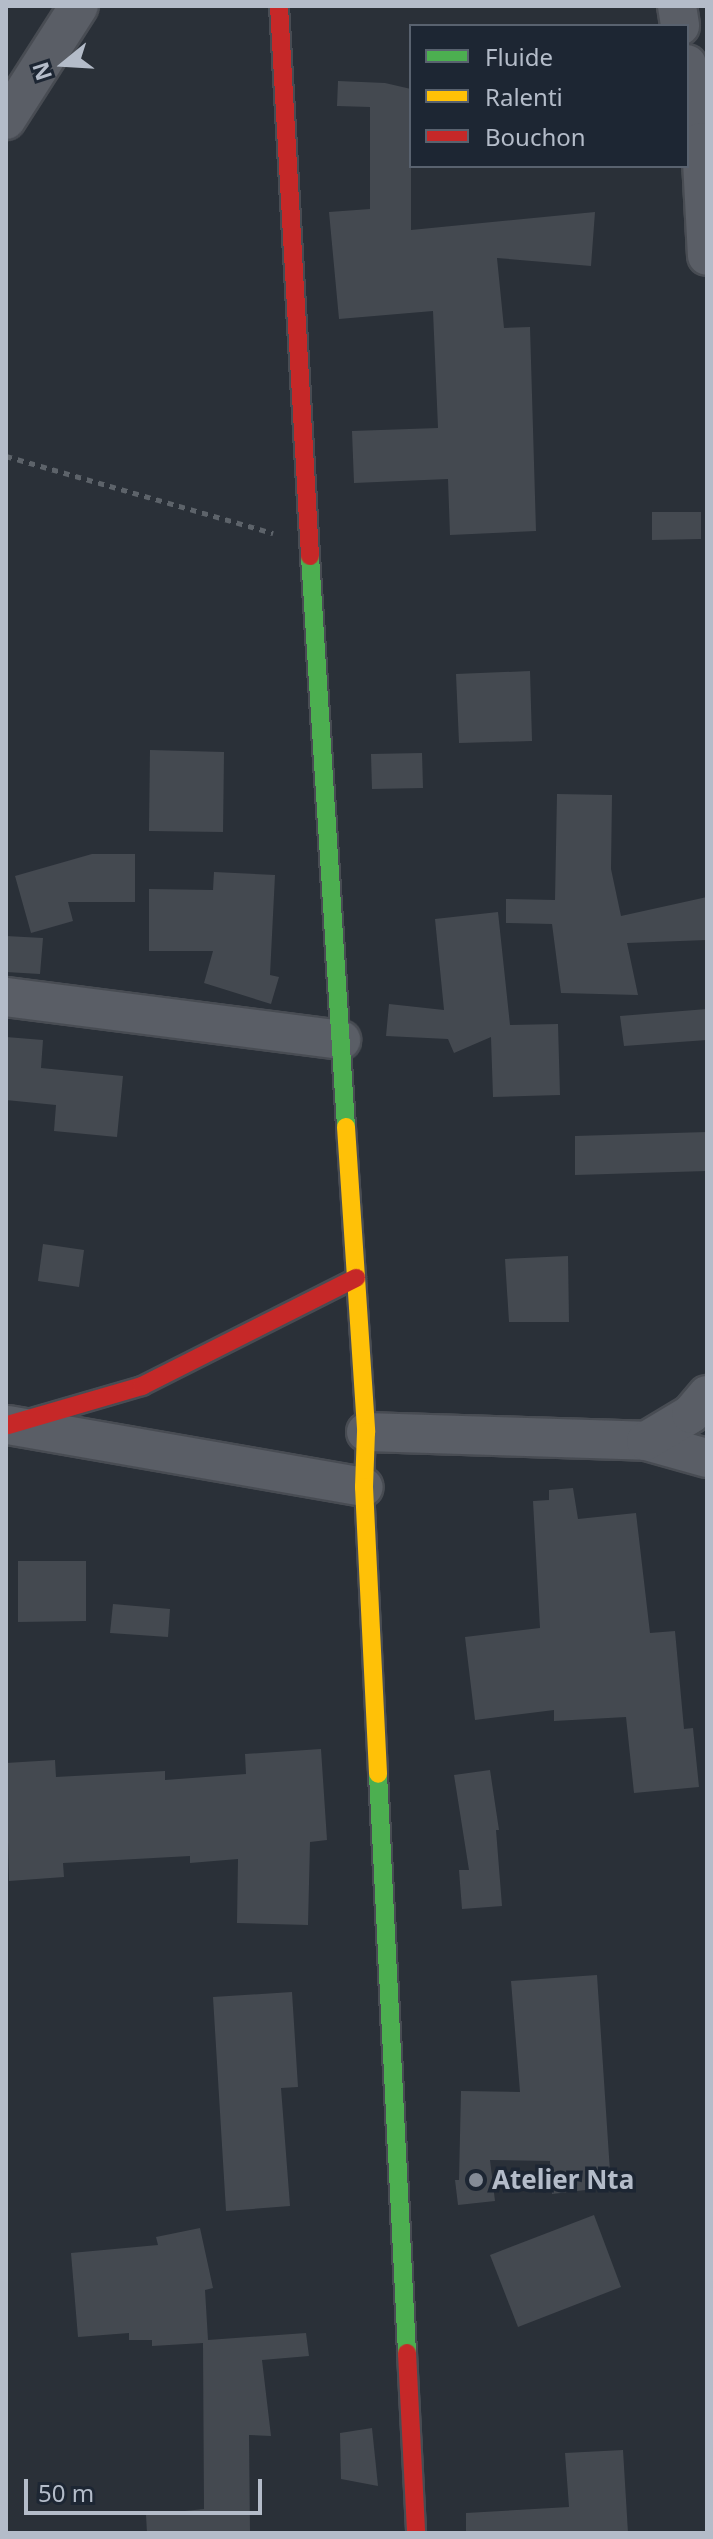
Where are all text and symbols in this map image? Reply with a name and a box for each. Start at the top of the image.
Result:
north arrow [24,24,104,104]
legend [409,24,689,168]
text: Fluide [485,40,553,73]
text: N [24,58,58,85]
text: Ralenti [485,80,563,113]
text: Bouchon [485,120,586,153]
place label: Atelier Nta [492,2164,634,2196]
marker: Atelier Nta [467,2171,485,2189]
scale bar [28,2463,266,2513]
text: 50 m [38,2476,94,2509]

